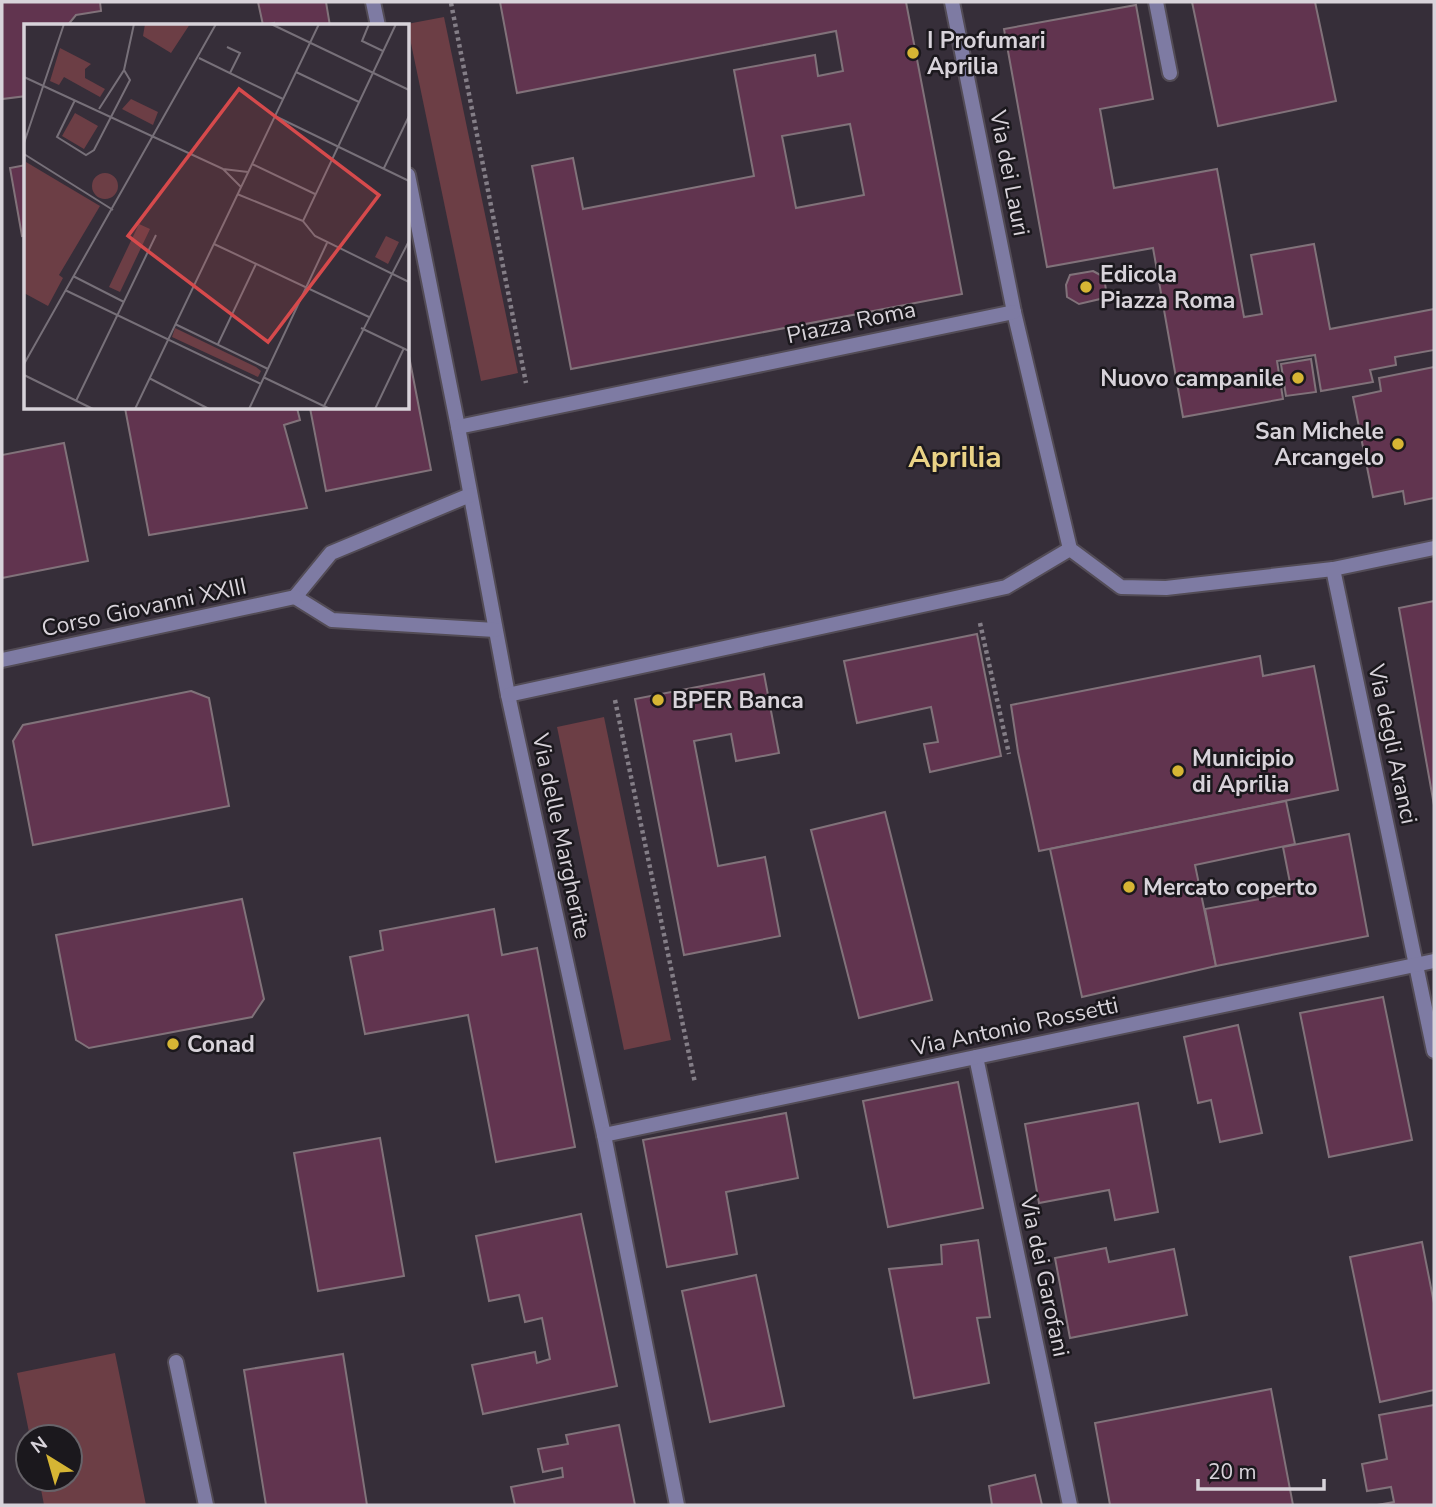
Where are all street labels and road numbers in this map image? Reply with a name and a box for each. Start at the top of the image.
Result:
street label: Via dei Lauri [982,107,1037,239]
street label: Piazza Roma [784,294,918,351]
street label: Corso Giovanni XXIII [39,571,249,644]
street label: Via degli Aranci [1360,660,1425,827]
street label: Via delle Margherite [524,730,598,942]
street label: Via Antonio Rossetti [908,989,1121,1064]
street label: Via dei Garofani [1012,1192,1077,1360]

